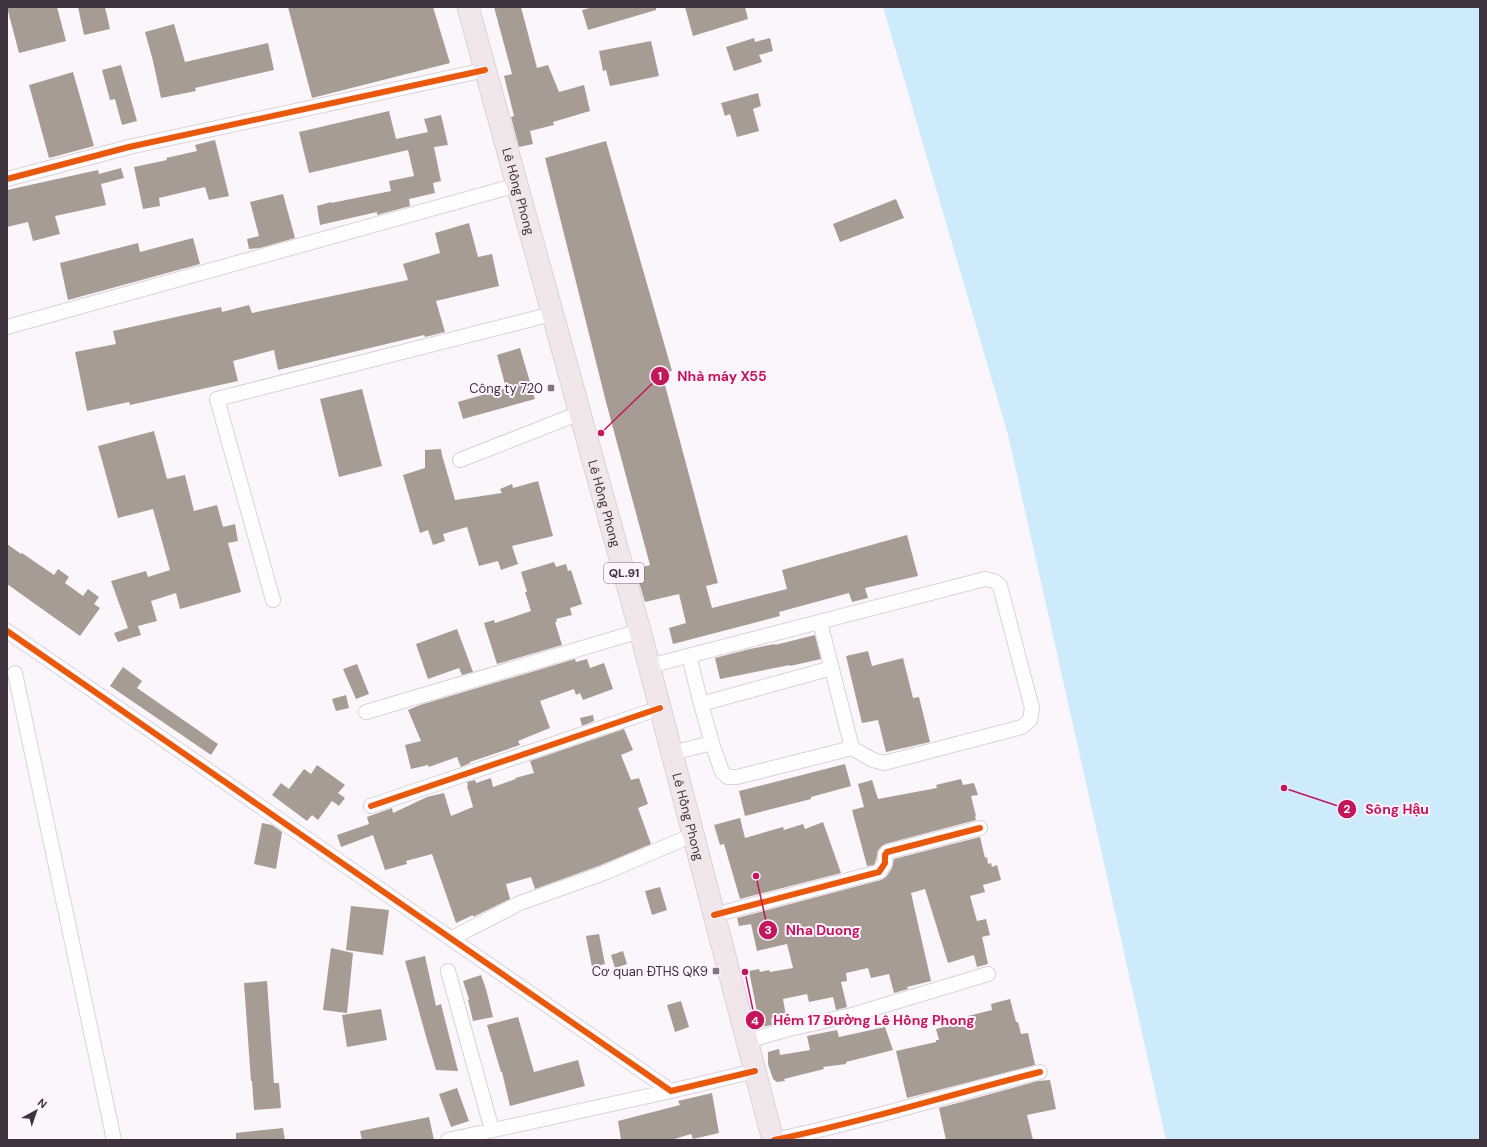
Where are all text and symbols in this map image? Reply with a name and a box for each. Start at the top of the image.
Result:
street label: Lê Hồng Phong [498,146,538,237]
callout: Nhà máy X55 [650,363,775,389]
text: Nhà máy X55 [677,367,767,385]
text: 1 [658,368,662,384]
place label: Công ty 720 [469,380,543,397]
marker: Công ty 720 [546,383,556,393]
street label: Lê Hồng Phong [584,458,624,549]
road number: QL.91 [604,563,644,583]
street label: Lê Hồng Phong [668,771,708,862]
callout: Sông Hậu [1337,796,1436,822]
text: Sông Hậu [1365,800,1429,818]
text: 2 [1344,801,1351,817]
callout: Nha Duong [758,917,869,943]
text: Nha Duong [786,921,860,939]
text: 3 [764,922,772,938]
place label: Cơ quan ĐTHS QK9 [592,963,708,980]
marker: Cơ quan ĐTHS QK9 [711,966,721,976]
callout: Hẻm 17 Đường Lê Hồng Phong [745,1007,983,1033]
text: Hẻm 17 Đường Lê Hồng Phong [773,1011,975,1029]
text: 4 [751,1013,759,1029]
north arrow [16,1091,56,1131]
text: N [35,1095,50,1111]

